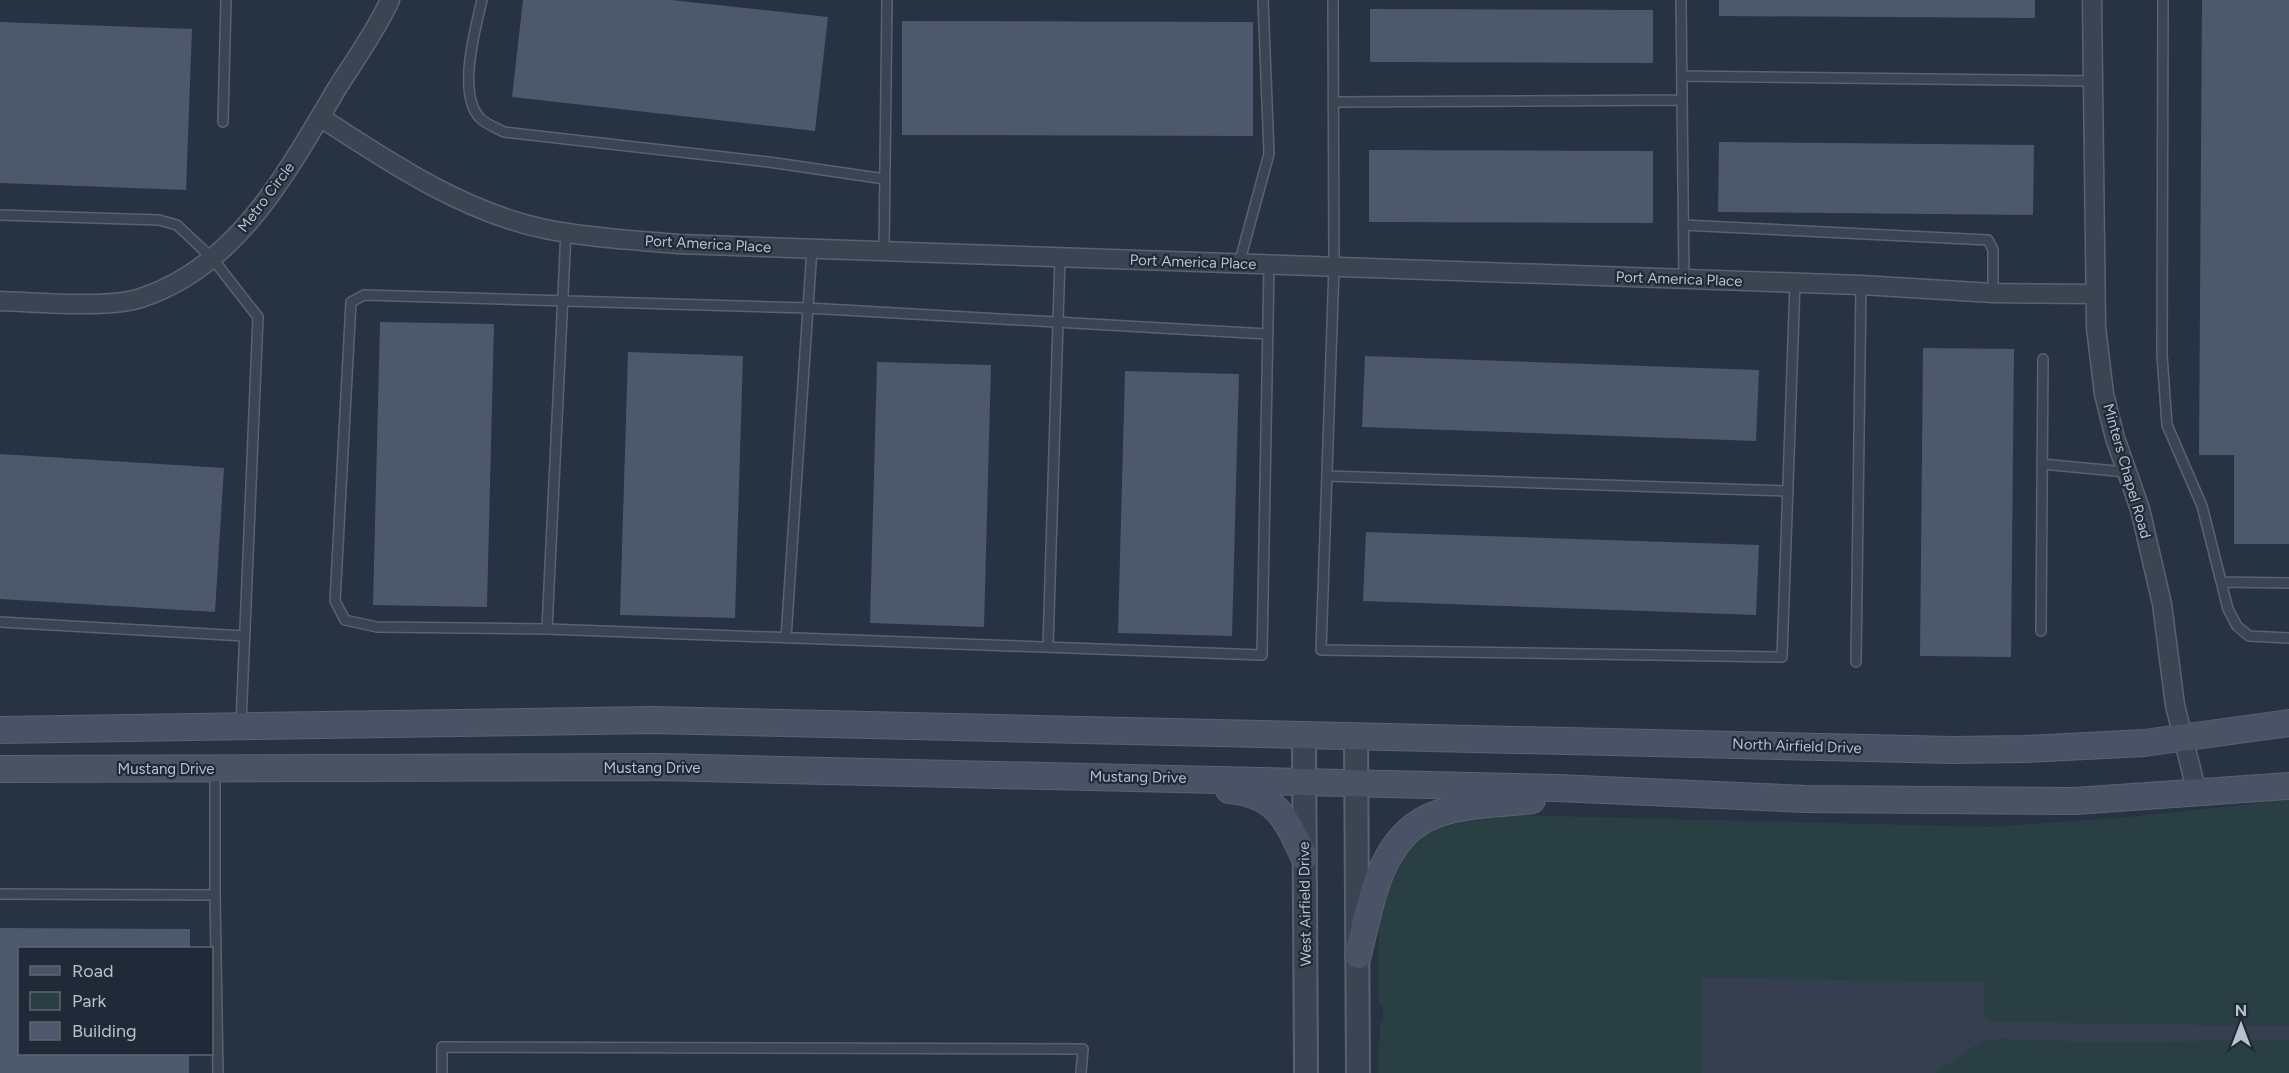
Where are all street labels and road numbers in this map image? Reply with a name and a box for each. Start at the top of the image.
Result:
street label: Metro Circle [234,158,298,236]
street label: Port America Place [644,232,772,256]
street label: Port America Place [1129,251,1257,273]
street label: Port America Place [1615,268,1743,290]
street label: Minters Chapel Road [2099,401,2155,541]
street label: North Airfield Drive [1732,735,1862,757]
street label: Mustang Drive [604,759,700,777]
street label: Mustang Drive [118,760,214,778]
street label: Mustang Drive [1089,767,1187,787]
street label: West Airfield Drive [1295,841,1315,967]

